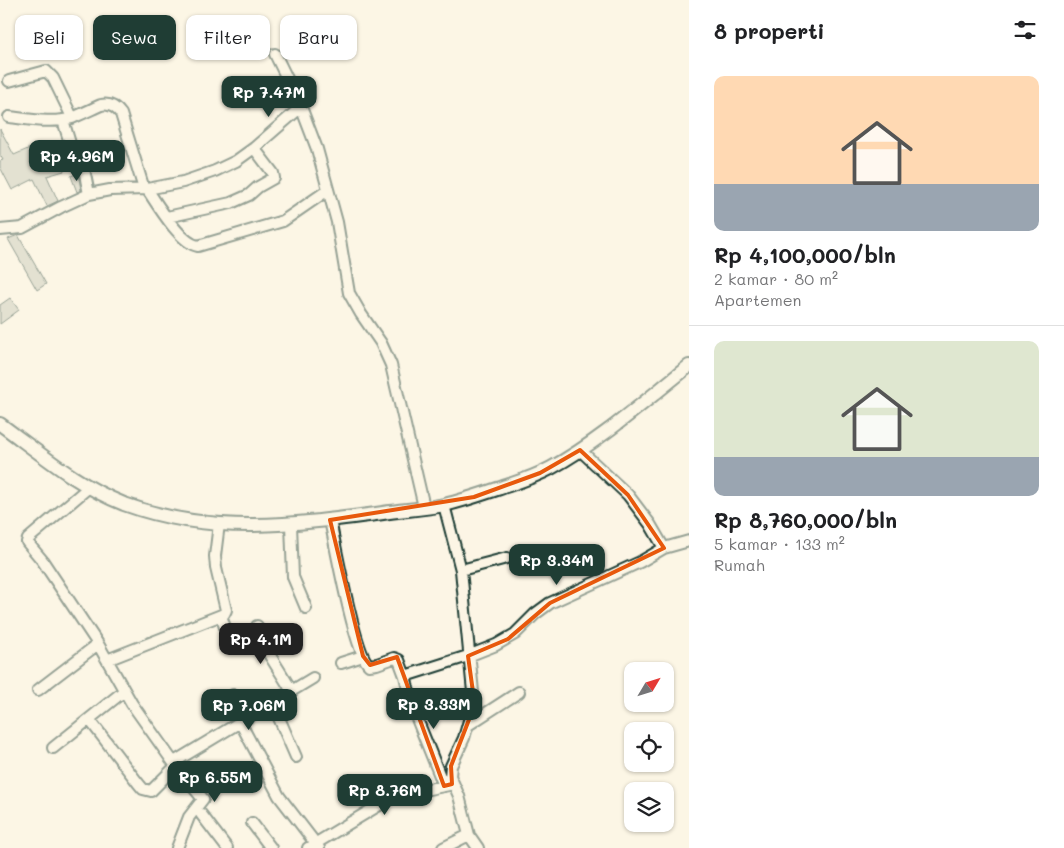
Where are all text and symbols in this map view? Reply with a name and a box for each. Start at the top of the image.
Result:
chip: Beli [15,15,83,60]
chip: Sewa [93,15,176,60]
chip: Filter [186,15,270,60]
chip: Baru [280,15,357,60]
icon: filters [1011,16,1039,44]
text: 8 properti [714,17,825,44]
pin: Rp 7.47M [217,76,321,118]
text: Rp 7.47M [233,81,305,102]
icon: home [832,108,922,198]
pin: Rp 4.96M [25,140,129,182]
text: Rp 4.96M [40,145,114,166]
text: Rp 4,100,000/bln [714,241,896,268]
text: 2 kamar · 80 m² [714,268,838,289]
text: Apartemen [714,289,801,310]
icon: home [832,374,922,464]
text: Rp 8,760,000/bln [714,506,897,533]
text: 5 kamar · 133 m² [714,533,845,554]
pin: Rp 3.34M [505,544,609,586]
text: Rp 3.34M [520,549,594,570]
text: Rumah [714,554,765,575]
pin: Rp 4.1M [215,622,307,665]
text: Rp 4.1M [230,628,292,649]
north arrow [624,662,674,712]
map controls [624,662,674,832]
pin: Rp 7.06M [197,688,301,731]
pin: Rp 3.33M [382,688,486,730]
text: Rp 3.33M [397,693,471,714]
text: Rp 7.06M [212,694,286,715]
button: locate [624,722,674,772]
pin: Rp 6.55M [163,760,267,803]
text: Rp 6.55M [178,766,252,787]
pin: Rp 8.76M [333,774,437,816]
text: Rp 8.76M [348,779,422,800]
button: layers [624,782,674,832]

